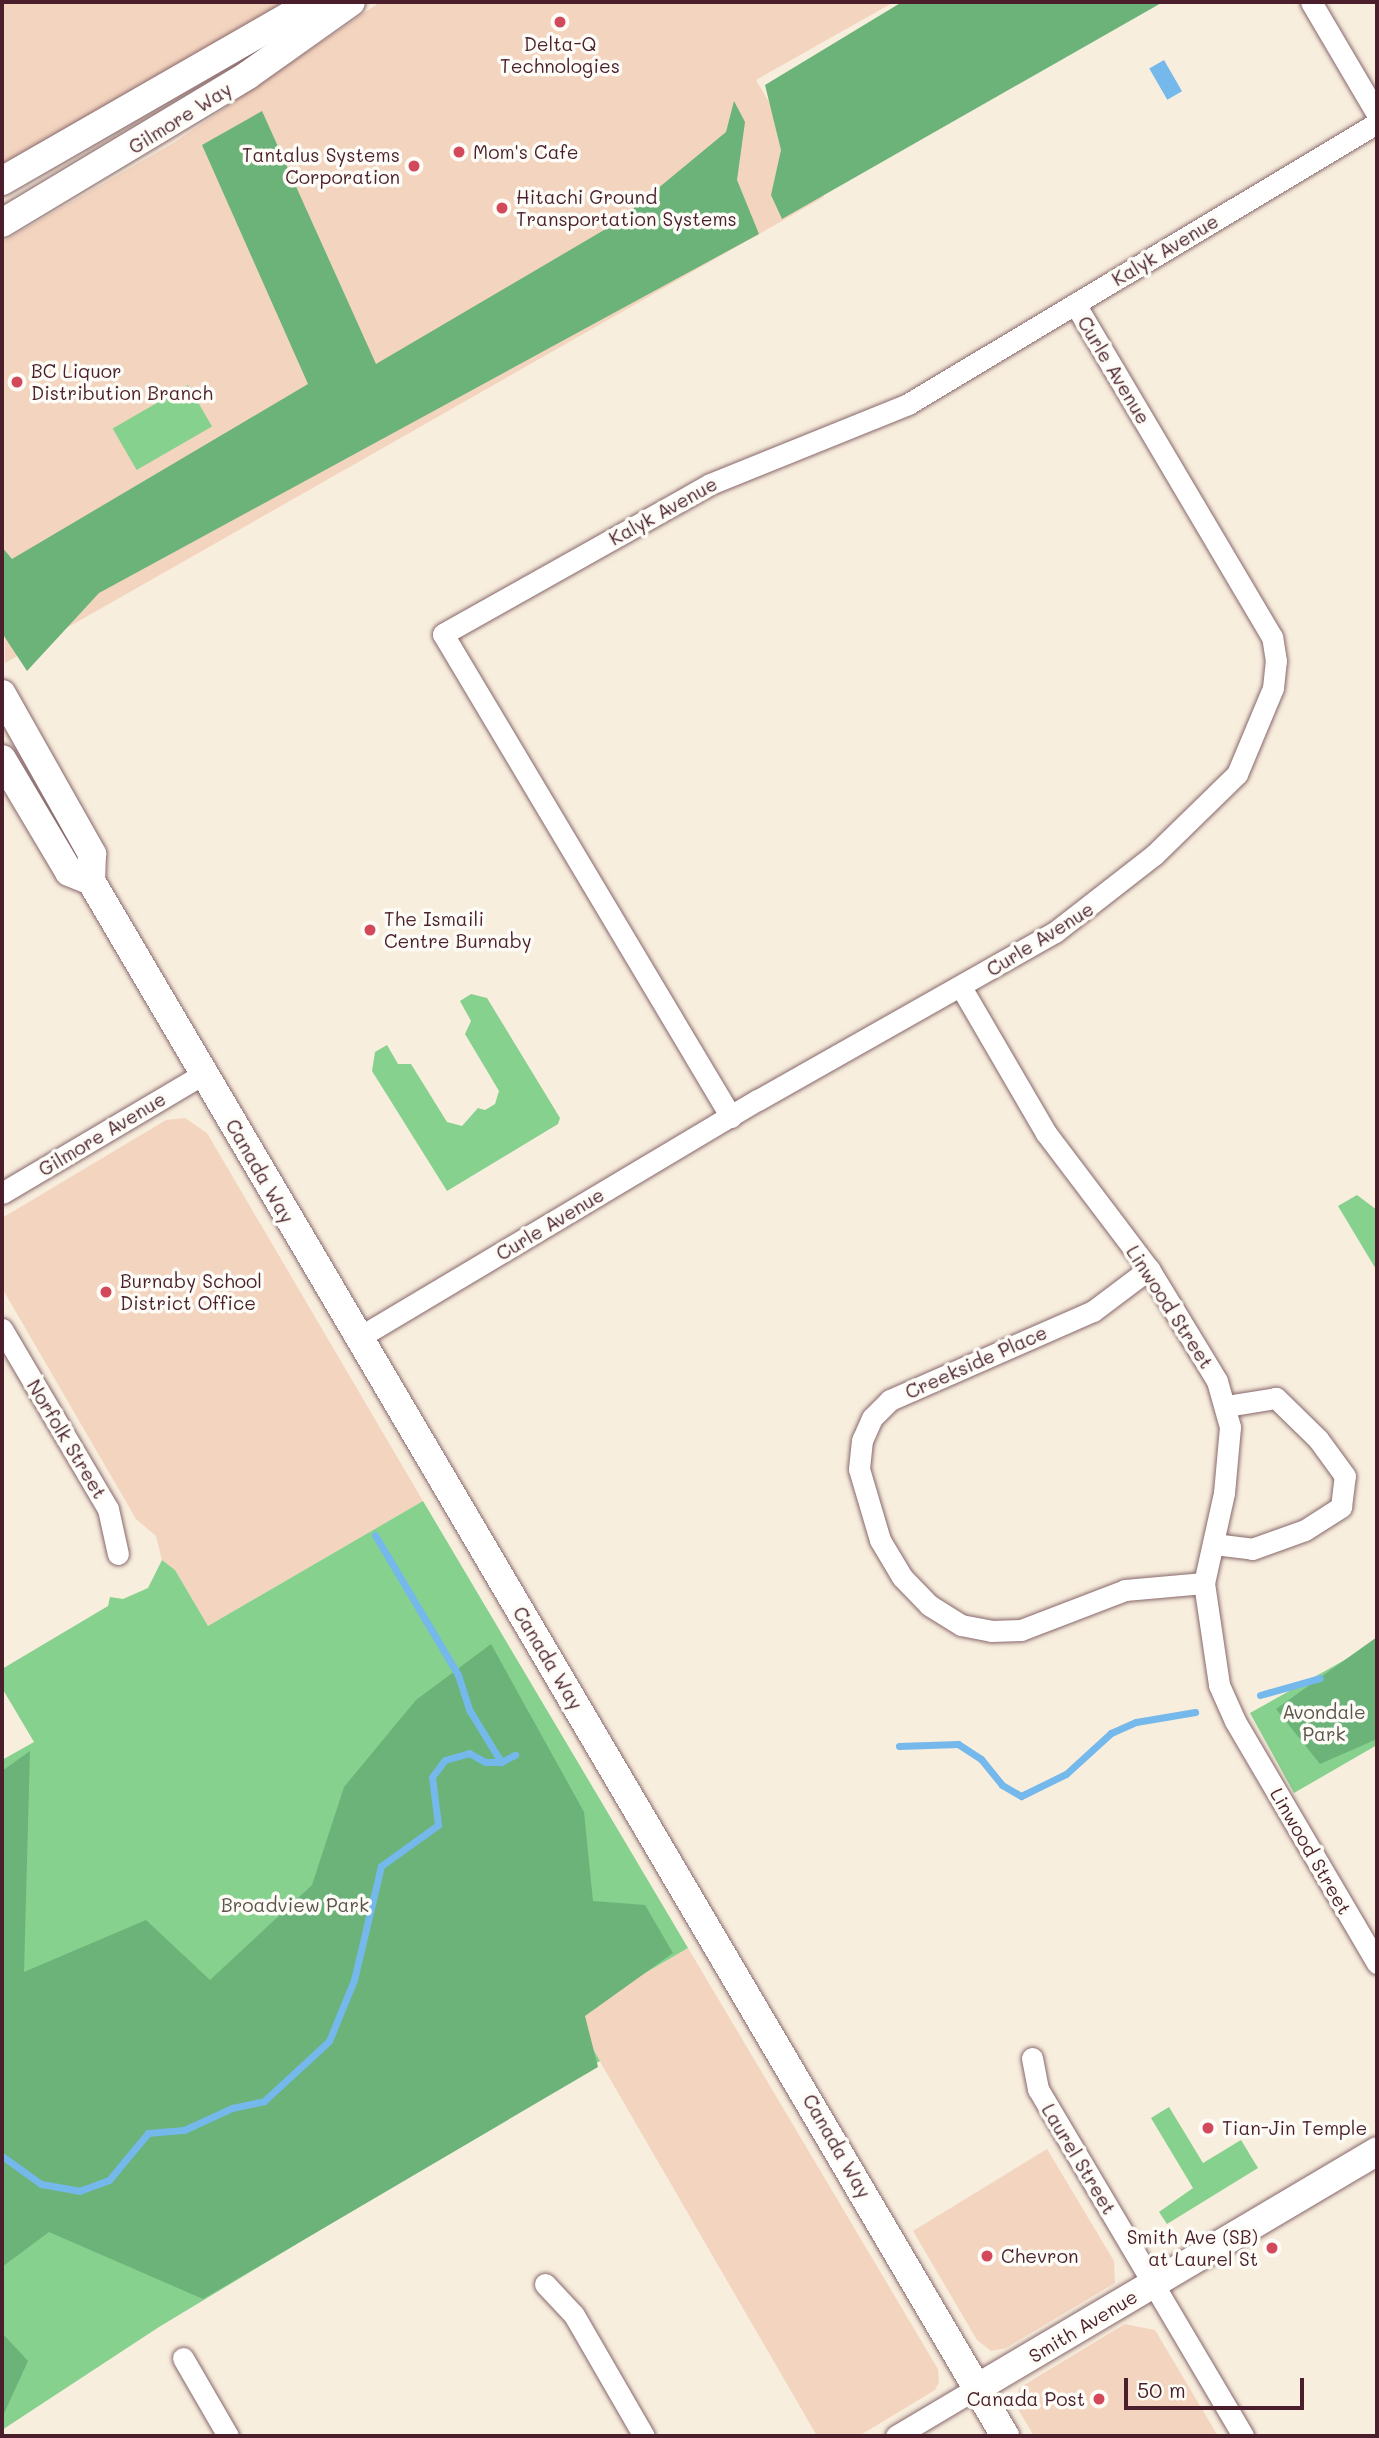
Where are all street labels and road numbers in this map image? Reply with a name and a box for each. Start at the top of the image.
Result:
street label: Gilmore Way [124,77,236,159]
street label: Kalyk Avenue [1108,209,1222,291]
street label: Curle Avenue [1073,312,1155,428]
street label: Kalyk Avenue [605,472,721,550]
street label: Curle Avenue [982,897,1098,981]
street label: Gilmore Avenue [34,1087,170,1181]
street label: Canada Way [221,1115,299,1227]
street label: Curle Avenue [492,1183,608,1265]
street label: Linwood Street [1122,1241,1218,1373]
street label: Creekside Place [902,1321,1050,1403]
street label: Norfolk Street [22,1375,112,1503]
street label: Canada Way [508,1602,588,1714]
street label: Linwood Street [1266,1784,1356,1918]
street label: Canada Way [798,2090,876,2202]
street label: Laurel Street [1037,2100,1121,2218]
street label: Smith Avenue [1025,2285,1141,2367]

